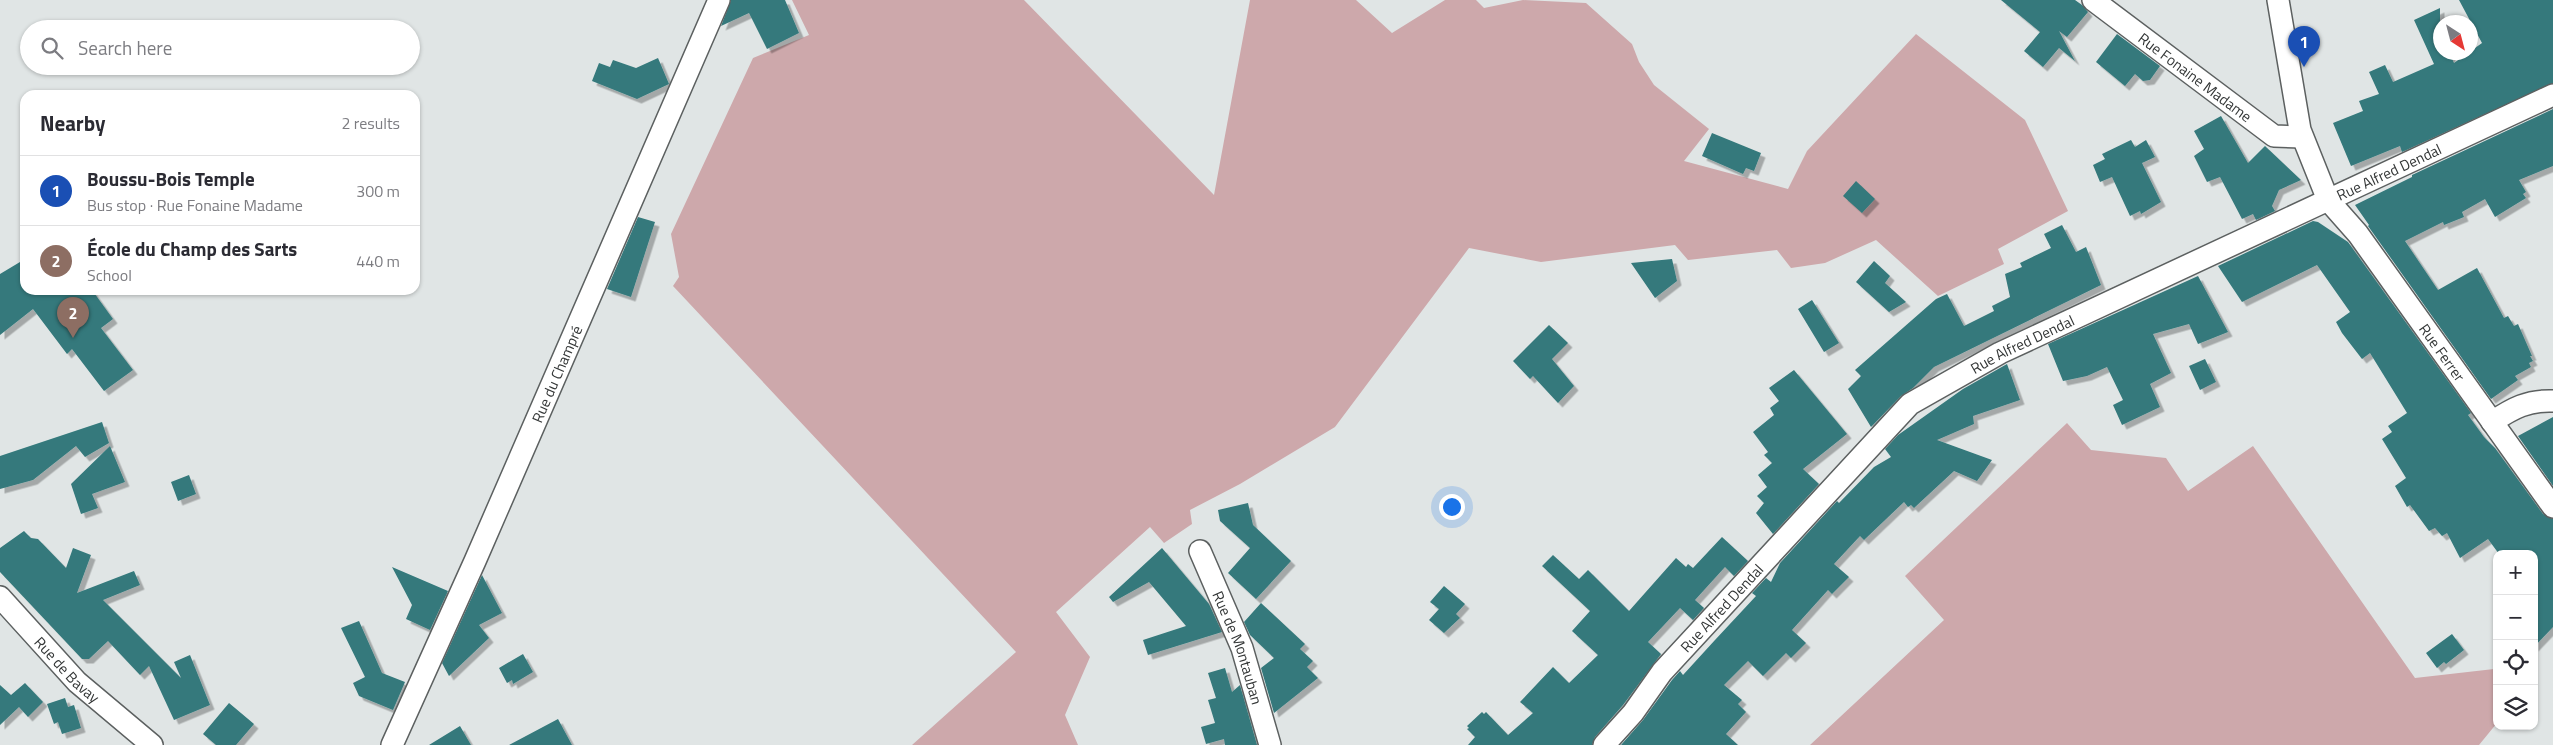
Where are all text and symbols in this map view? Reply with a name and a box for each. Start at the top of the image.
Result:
north arrow [2433,15,2478,60]
search box [20,20,420,75]
pin: 1 [2288,26,2320,67]
street label: Rue Fonaine Madame [2134,27,2257,127]
text: Search here [78,33,172,62]
icon: search [38,34,66,62]
text: Nearby [40,107,105,139]
text: 2 results [341,111,400,135]
street label: Rue Alfred Dendal [2332,137,2445,206]
text: Boussu-Bois Temple [87,164,255,193]
text: 1 [52,179,60,203]
text: 300 m [356,179,400,203]
text: Bus stop · Rue Fonaine Madame [87,193,303,217]
text: École du Champ des Sarts [87,234,297,263]
text: 2 [52,249,60,273]
text: 440 m [356,249,400,273]
text: School [87,263,132,287]
pin: 2 [57,297,89,338]
street label: Rue Alfred Dendal [1966,308,2078,379]
street label: Rue Ferrer [2414,319,2471,386]
street label: Rue du Champré [525,321,588,426]
your location [1439,494,1465,520]
map controls [2493,550,2538,730]
button: + [2493,550,2538,595]
street label: Rue Alfred Dendal [1674,558,1769,657]
street label: Rue de Montauban [1207,587,1269,707]
button: − [2493,595,2538,640]
street label: Rue de Bavay [29,631,105,708]
button: locate [2493,640,2538,685]
button: layers [2493,685,2538,730]

